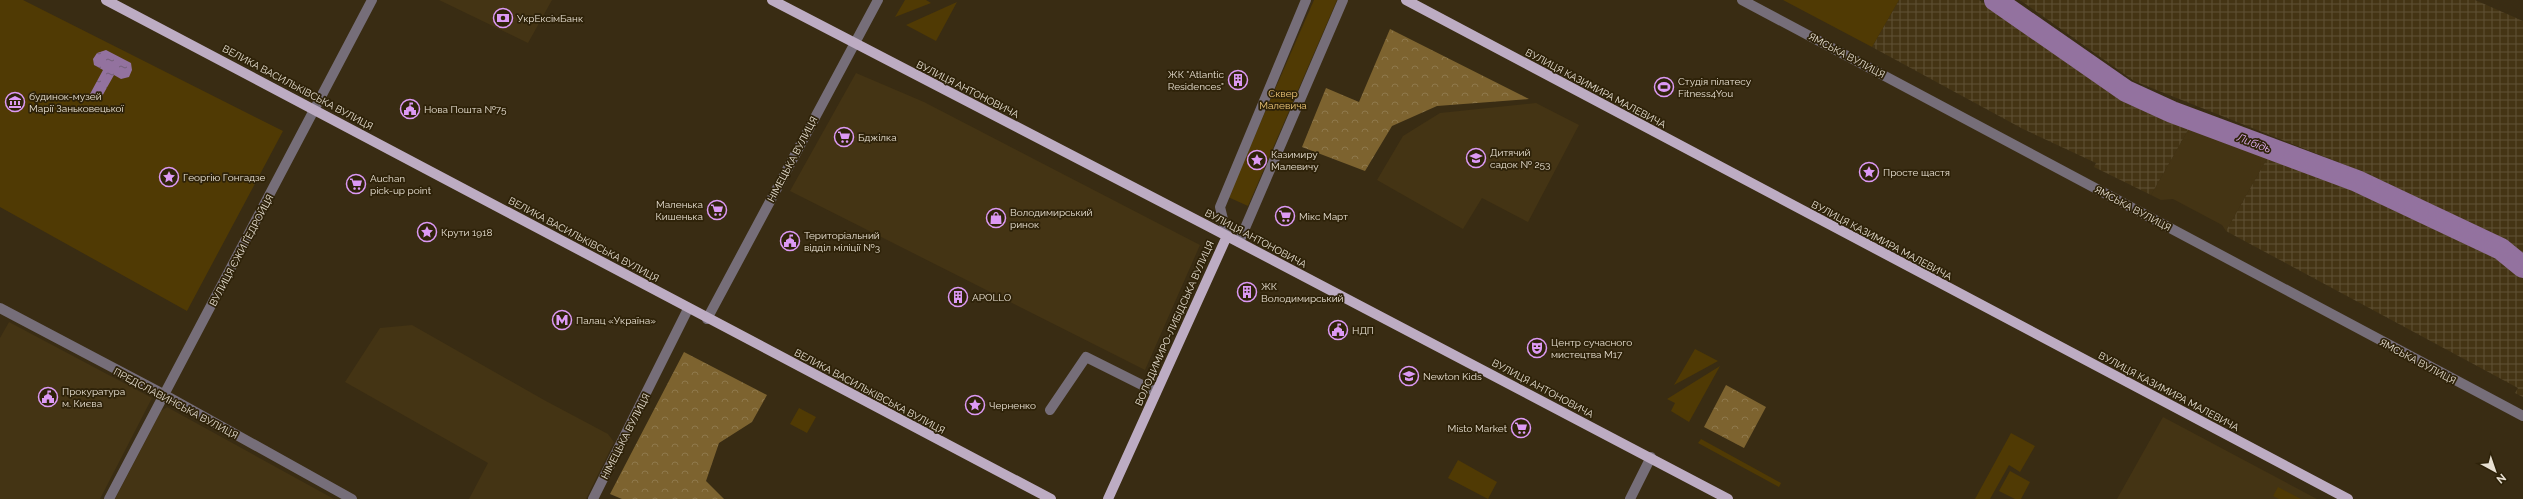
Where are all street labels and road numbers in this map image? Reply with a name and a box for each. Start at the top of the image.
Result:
street label: ЯМСЬКА ВУЛИЦЯ [1807,31,1887,80]
street label: ВЕЛИКА ВАСИЛЬКІВСЬКА ВУЛИЦЯ [221,43,375,132]
street label: ВУЛИЦЯ КАЗИМИРА МАЛЕВИЧА [1524,47,1668,130]
street label: ВУЛИЦЯ АНТОНОВИЧА [915,59,1021,120]
street label: НІМЕЦЬКА ВУЛИЦЯ [765,115,820,204]
street label: ЯМСЬКА ВУЛИЦЯ [2093,184,2173,233]
street label: ВУЛИЦЯ ЄЖИ ҐЕДРОЙЦЯ [207,193,276,308]
street label: ВЕЛИКА ВАСИЛЬКІВСЬКА ВУЛИЦЯ [507,195,661,284]
street label: ВУЛИЦЯ КАЗИМИРА МАЛЕВИЧА [1810,199,1954,282]
street label: ВУЛИЦЯ АНТОНОВИЧА [1203,207,1309,270]
street label: ВОЛОДИМИРО-ЛИБІДСЬКА ВУЛИЦЯ [1133,239,1216,407]
street label: ЯМСЬКА ВУЛИЦЯ [2378,337,2458,386]
street label: ВЕЛИКА ВАСИЛЬКІВСЬКА ВУЛИЦЯ [793,347,947,436]
street label: ВУЛИЦЯ КАЗИМИРА МАЛЕВИЧА [2097,350,2241,433]
street label: ВУЛИЦЯ АНТОНОВИЧА [1490,357,1596,420]
street label: ПРЕДСЛАВИНСЬКА ВУЛИЦЯ [112,366,240,441]
street label: НІМЕЦЬКА ВУЛИЦЯ [599,391,652,481]

